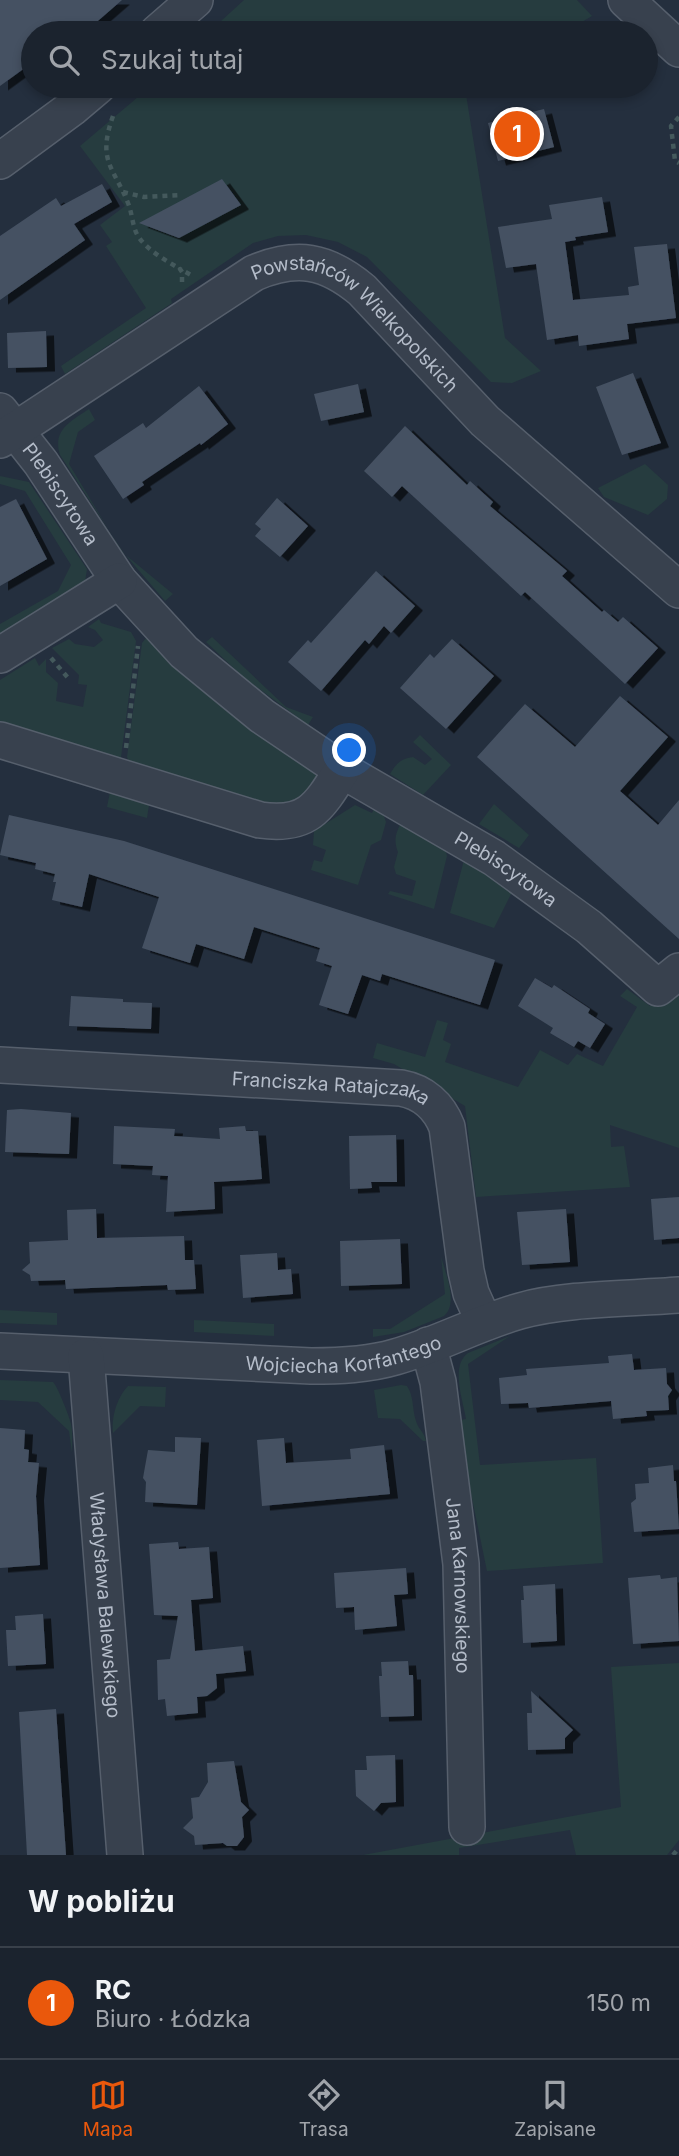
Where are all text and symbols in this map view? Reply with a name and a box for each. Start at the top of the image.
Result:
search box [21,21,658,98]
icon: search [45,41,83,79]
text: Szukaj tutaj [101,44,243,75]
pin: 1 [494,108,540,160]
street label: Powstańców Wielkopolskich [248,251,463,397]
street label: Plebiscytowa [18,438,103,550]
your location [332,733,366,767]
street label: Plebiscytowa [450,827,562,912]
street label: Franciszka Ratajczaka [231,1067,434,1110]
street label: Wojciecha Korfantego [245,1331,445,1378]
street label: Władysława Balewskiego [85,1491,125,1719]
street label: Jana Karnowskiego [441,1496,474,1674]
text: W pobliżu [28,1883,175,1919]
text: RC [95,1974,131,2005]
text: 1 [46,1989,56,2017]
text: 150 m [587,1989,651,2017]
text: Biuro · Łódzka [95,2005,251,2033]
tab: Mapa [83,2076,133,2141]
tab: Trasa [299,2076,349,2141]
tab: Zapisane [514,2076,596,2141]

